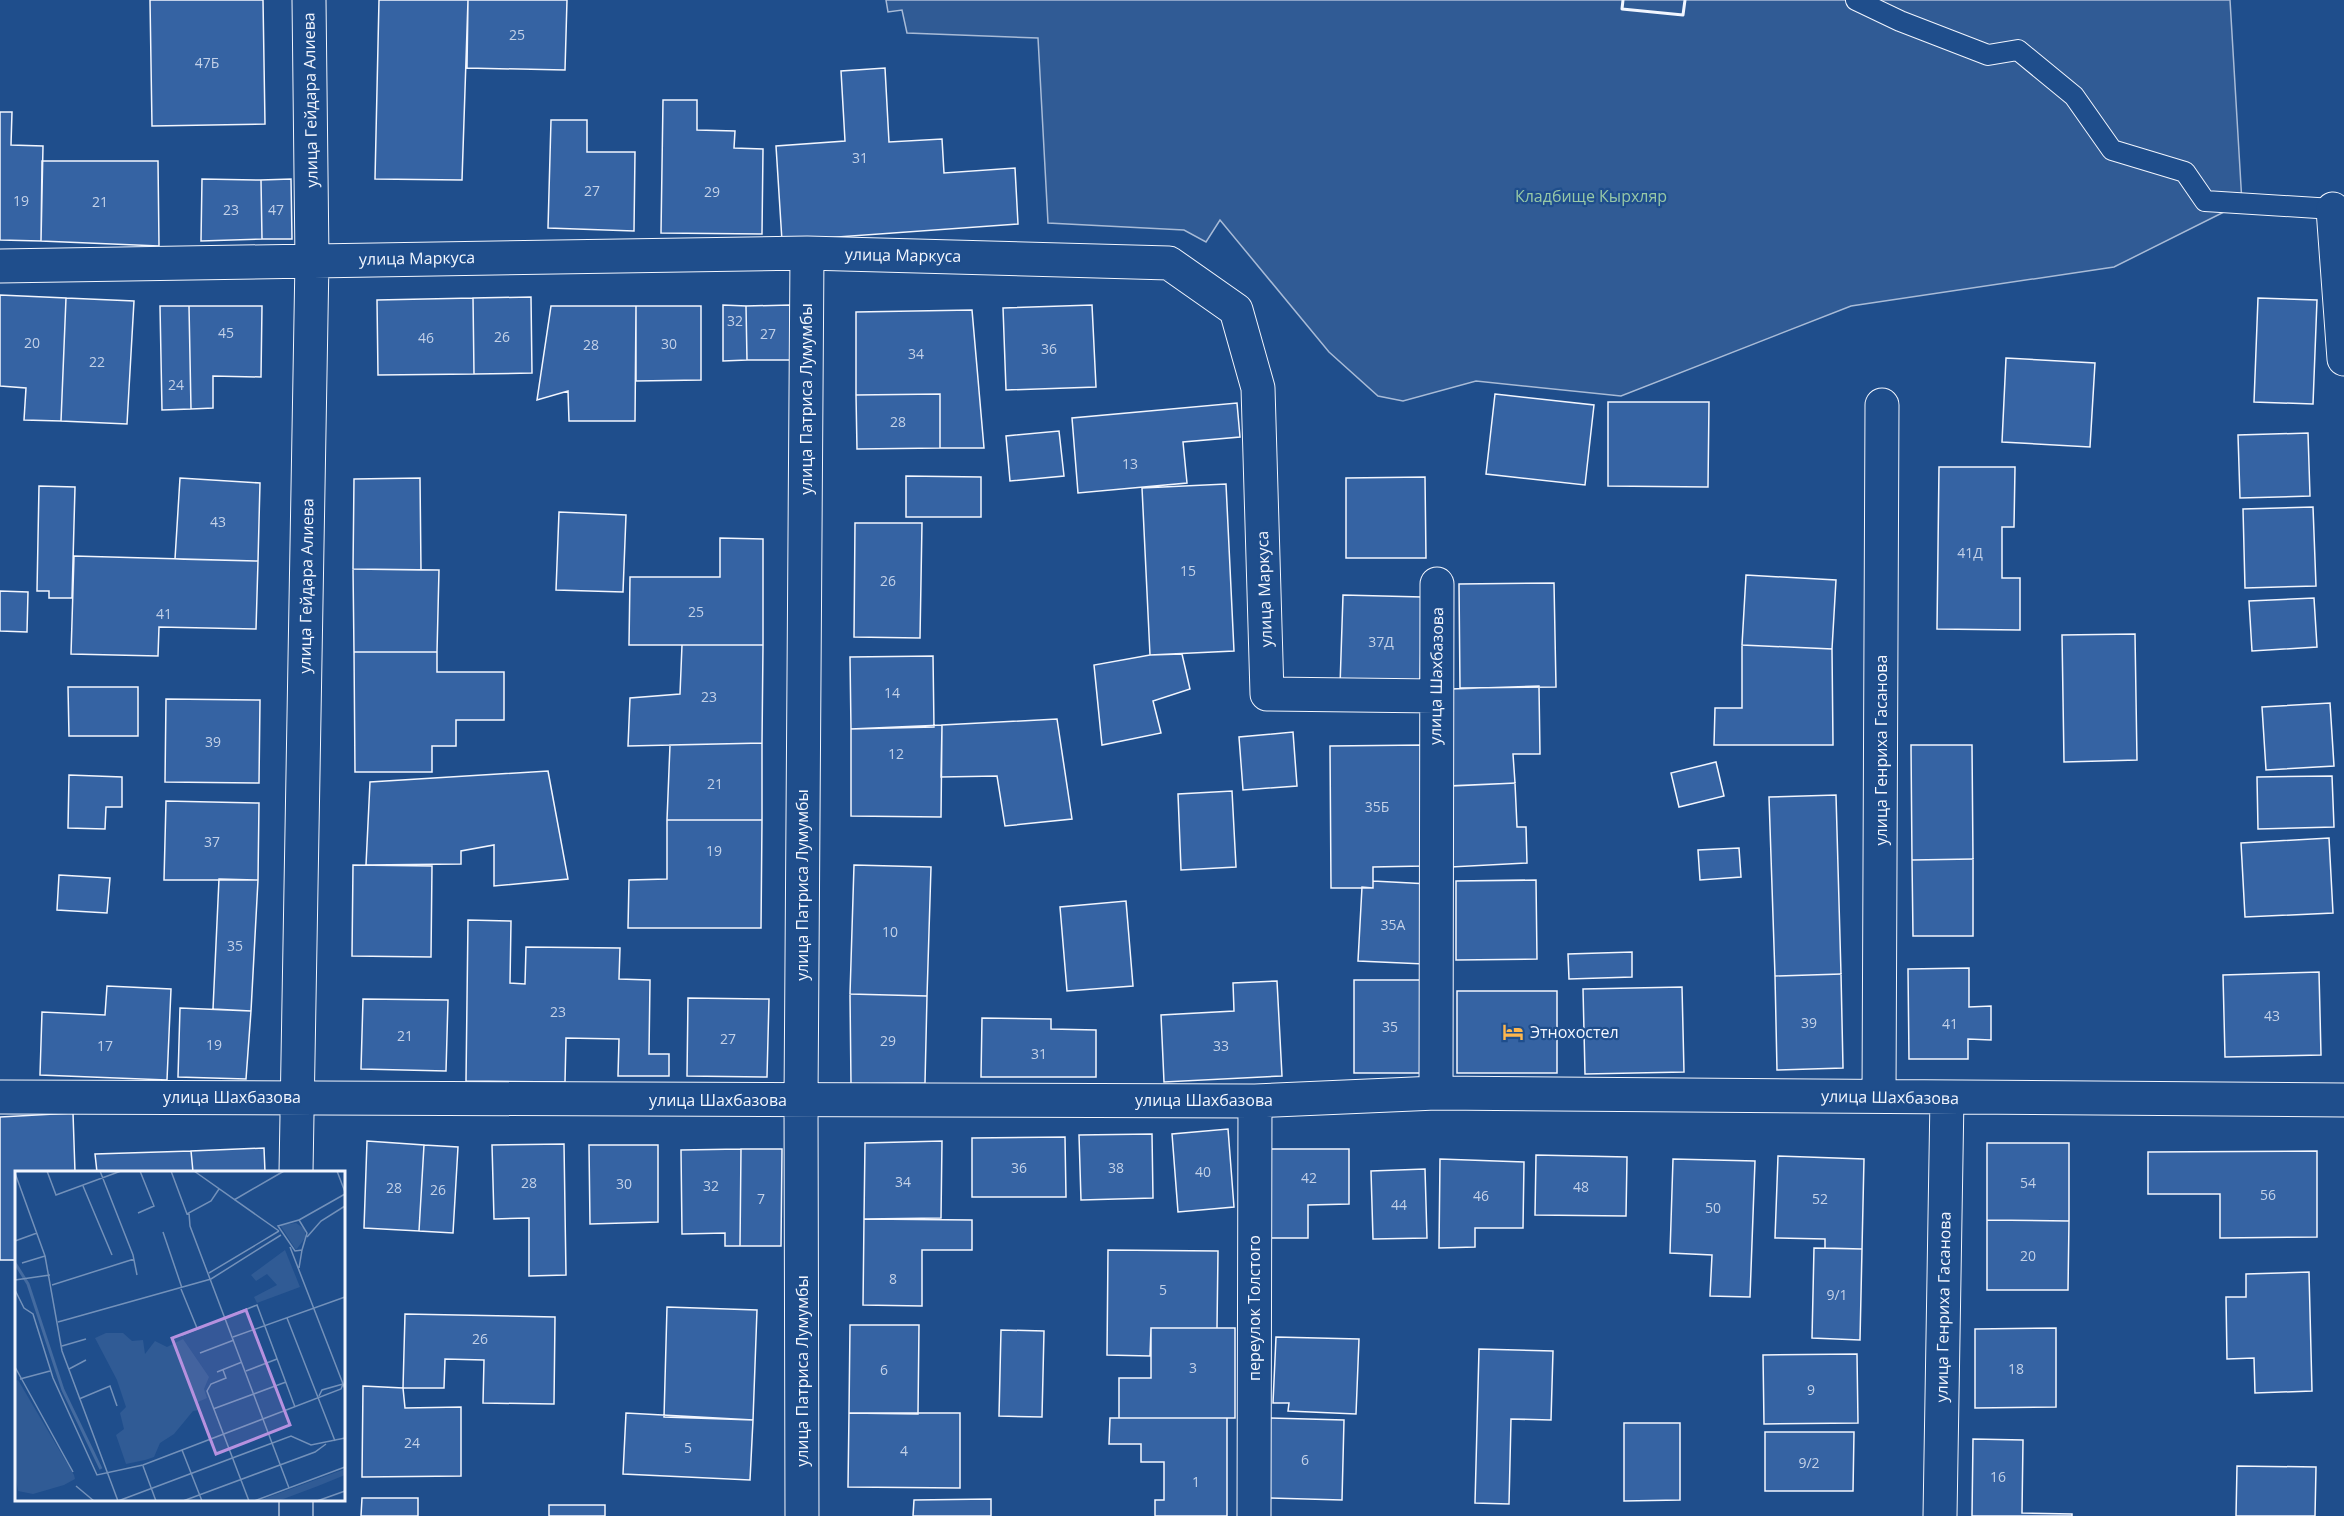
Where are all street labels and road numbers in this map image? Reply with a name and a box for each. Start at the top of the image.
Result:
street label: улица Гейдара Алиева [297,12,323,188]
street label: улица Маркуса [845,243,961,267]
street label: улица Маркуса [359,246,475,270]
street label: улица Патриса Лумумбы [795,303,817,495]
street label: улица Гейдара Алиева [293,498,319,674]
street label: улица Маркуса [1251,530,1277,648]
street label: улица Шахбазова [1424,607,1448,745]
street label: улица Генриха Гасанова [1870,655,1892,845]
street label: улица Патриса Лумумбы [791,789,813,981]
street label: улица Шахбазова [1821,1085,1959,1109]
street label: улица Шахбазова [163,1086,301,1108]
street label: улица Шахбазова [649,1089,787,1111]
street label: улица Шахбазова [1135,1089,1273,1111]
street label: улица Генриха Гасанова [1930,1211,1956,1403]
street label: переулок Толстого [1243,1235,1265,1381]
street label: улица Патриса Лумумбы [791,1275,813,1467]

